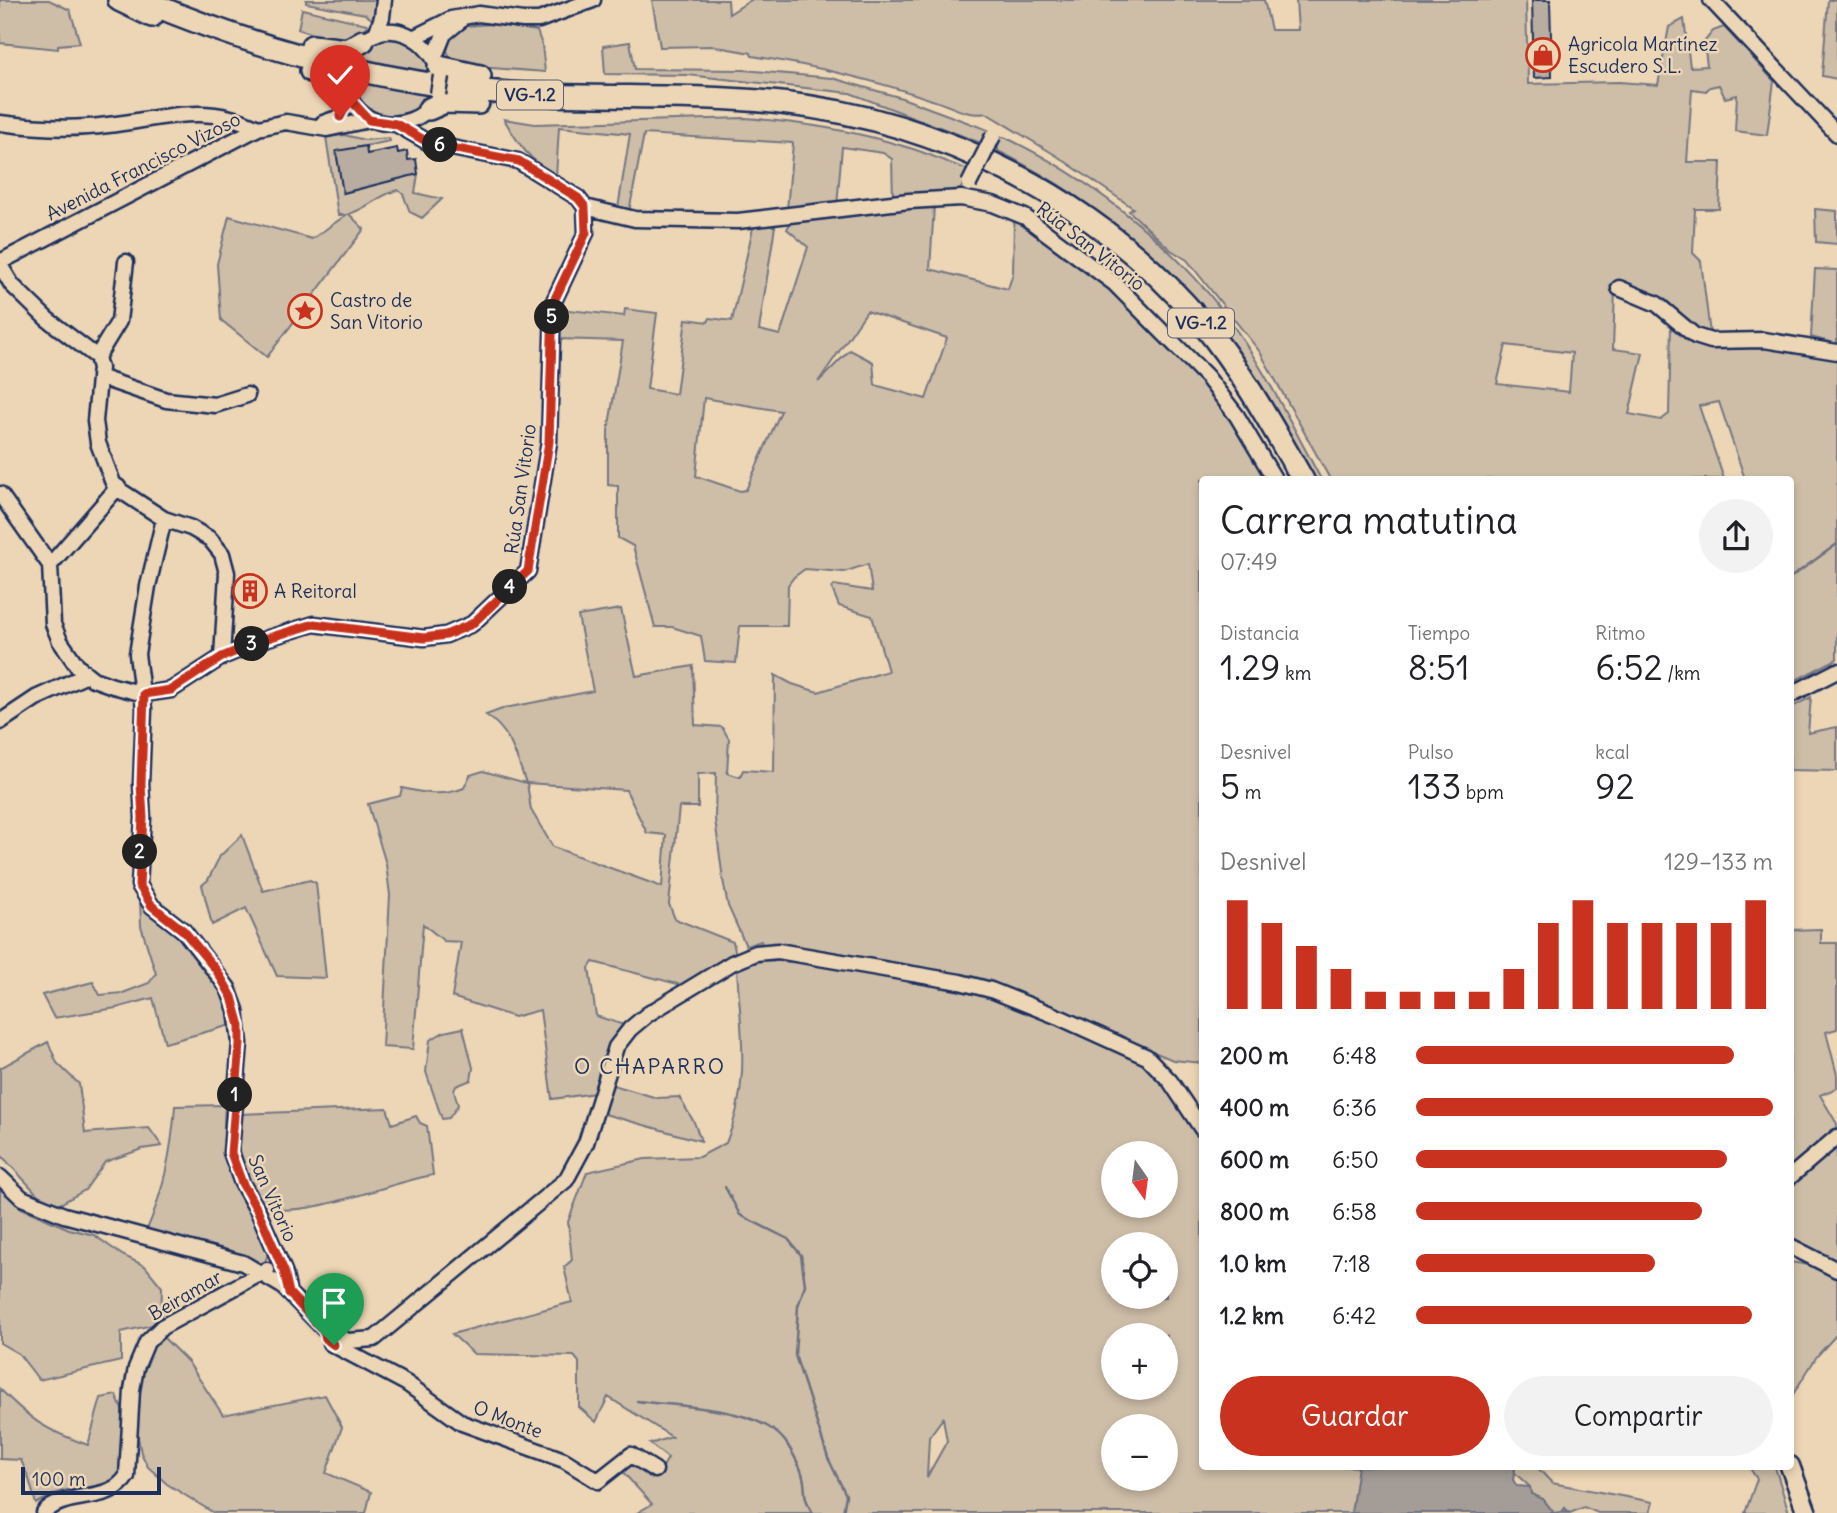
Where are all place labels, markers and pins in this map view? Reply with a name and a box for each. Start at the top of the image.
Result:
place label: Agricola Martínez Escudero S.L. [1568,32,1717,78]
shop icon: Agricola Martínez Escudero S.L. [1524,36,1562,74]
pin [310,45,370,117]
pin: 6 [422,128,458,162]
place label: Castro de San Vitorio [330,288,423,334]
place icon: Castro de San Vitorio [286,292,324,330]
pin: 5 [534,300,570,334]
pin: 4 [492,570,528,604]
building icon: A Reitoral [231,572,269,610]
place label: A Reitoral [274,579,357,603]
pin: 3 [234,626,270,662]
pin: 2 [122,834,158,870]
pin: 1 [218,1078,252,1112]
pin [304,1273,364,1345]

